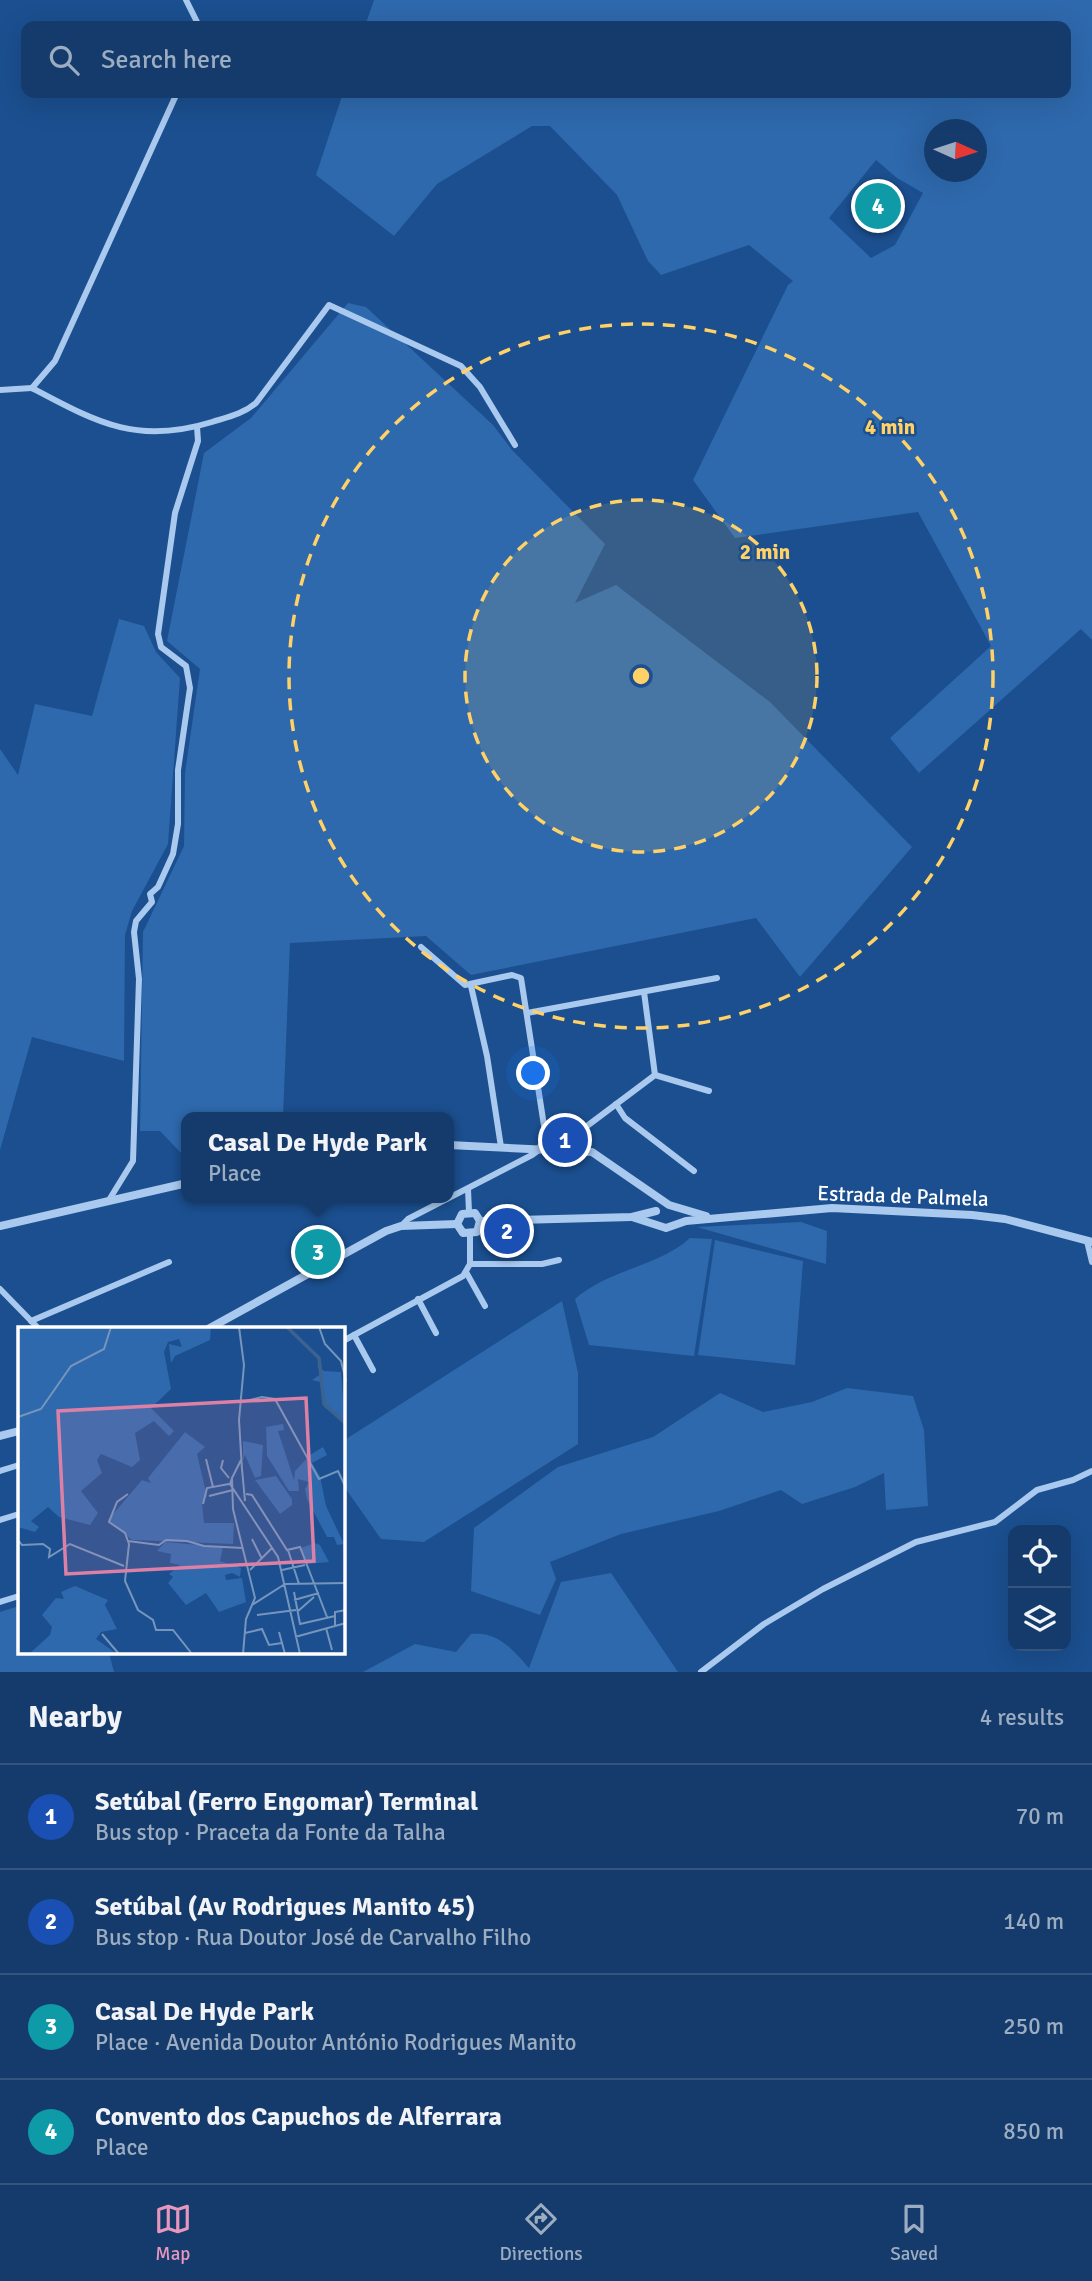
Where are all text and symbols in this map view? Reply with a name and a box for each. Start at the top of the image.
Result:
search box [21,21,1071,98]
icon: search [45,41,83,79]
text: Search here [101,44,232,76]
north arrow [924,119,987,182]
pin: 4 [855,180,901,232]
text: 4 min [865,414,915,440]
text: 2 min [740,539,790,565]
centre of rings [629,664,653,688]
your location [516,1056,550,1090]
popup [181,1112,454,1203]
pin: 1 [542,1114,588,1166]
text: Casal De Hyde Park [208,1127,427,1159]
text: Place [208,1159,262,1188]
street label: Estrada de Palmela [817,1180,989,1212]
pin: 2 [484,1205,530,1257]
pin: 3 [295,1226,341,1278]
inset map [18,1327,345,1654]
map controls [1008,1525,1071,1651]
button: locate [1008,1525,1071,1588]
button: layers [1008,1588,1071,1651]
text: Nearby [28,1699,122,1736]
text: 4 results [980,1703,1064,1732]
text: Setúbal (Ferro Engomar) Terminal [95,1786,478,1818]
text: 1 [45,1802,57,1831]
text: 70 m [1016,1802,1064,1831]
text: Bus stop · Praceta da Fonte da Talha [95,1818,446,1847]
text: Setúbal (Av Rodrigues Manito 45) [95,1891,475,1923]
text: 2 [45,1907,57,1936]
text: 140 m [1003,1907,1064,1936]
text: Bus stop · Rua Doutor José de Carvalho Filho [95,1923,531,1952]
text: Casal De Hyde Park [95,1996,314,2028]
text: 3 [45,2012,57,2041]
text: 250 m [1003,2012,1064,2041]
text: Place · Avenida Doutor António Rodrigues Manito [95,2028,577,2057]
text: Convento dos Capuchos de Alferrara [95,2101,502,2133]
text: 4 [45,2117,57,2146]
text: 850 m [1003,2117,1064,2146]
text: Place [95,2133,149,2162]
tab: Map [154,2200,192,2266]
tab: Directions [500,2200,583,2266]
tab: Saved [890,2200,938,2266]

